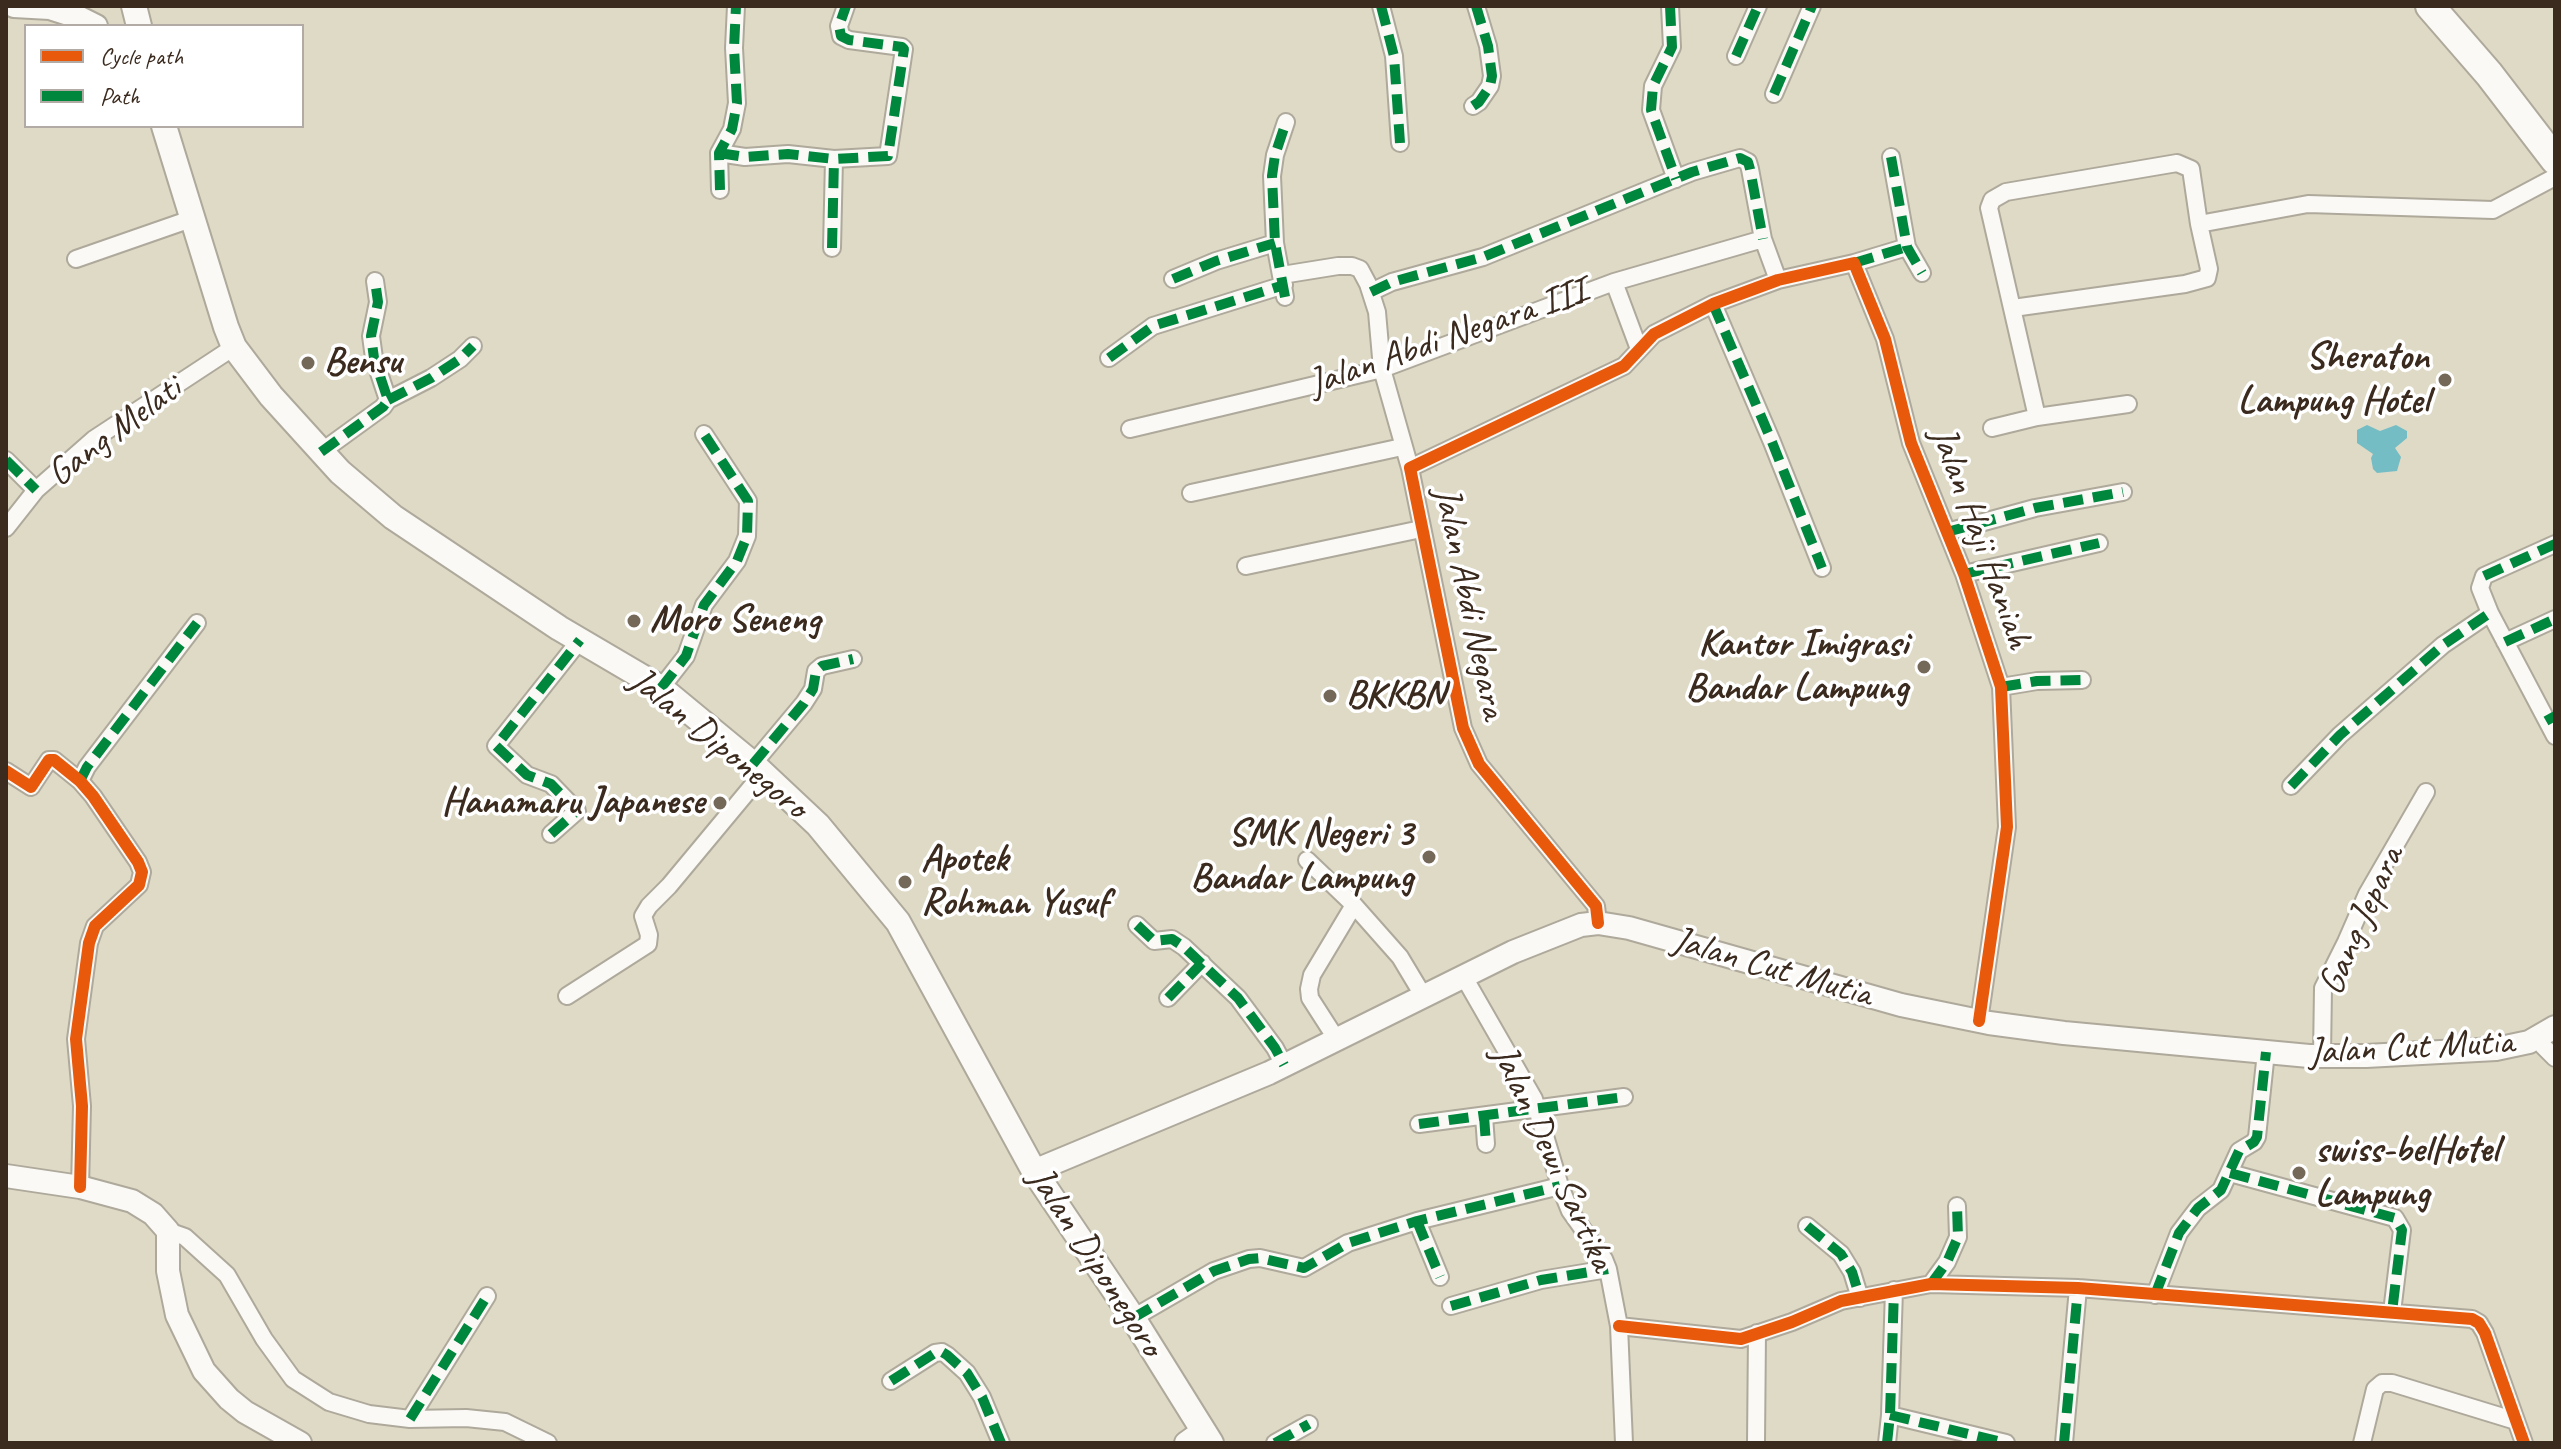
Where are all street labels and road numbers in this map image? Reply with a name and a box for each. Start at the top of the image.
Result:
street label: Jalan Abdi Negara III [1303,269,1593,407]
street label: Gang Melati [39,367,191,497]
street label: Jalan Haji Haniah [1919,421,2041,655]
street label: Jalan Abdi Negara [1422,483,1516,723]
street label: Jalan Diponegoro [619,658,817,830]
street label: Gang Jepara [2309,840,2415,1002]
street label: Jalan Cut Mutia [1667,918,1877,1018]
street label: Jalan Cut Mutia [2307,1020,2515,1076]
street label: Jalan Dewi Sartika [1480,1038,1624,1278]
street label: Jalan Diponegoro [1017,1159,1173,1365]

